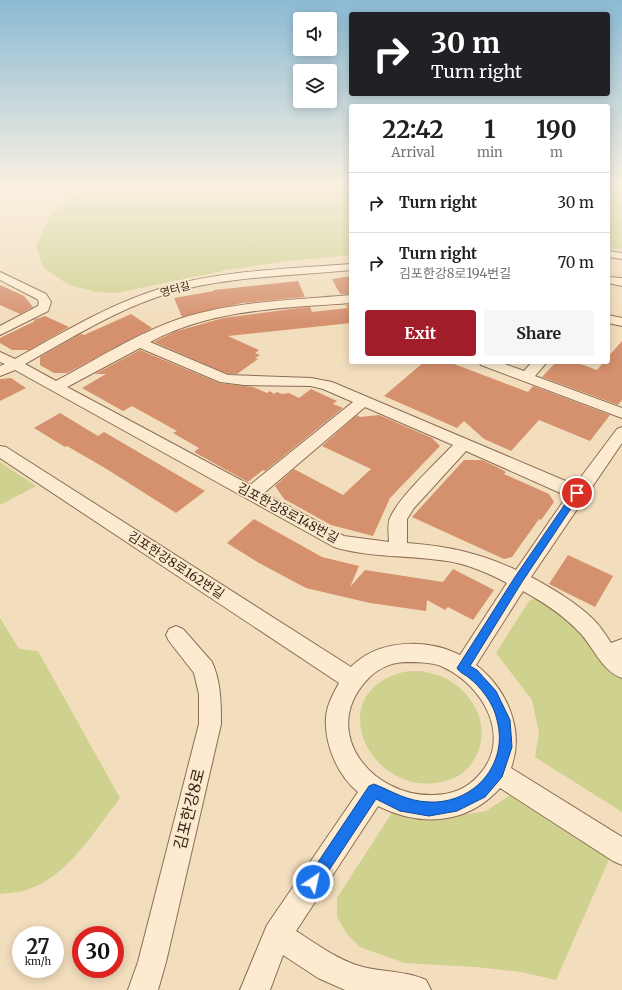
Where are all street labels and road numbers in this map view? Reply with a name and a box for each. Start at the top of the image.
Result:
street label: 영터길 [158,278,192,300]
street label: 김포한강8로148번길 [234,479,342,547]
street label: 김포한강8로162번길 [124,527,228,603]
street label: 김포한강8로 [169,766,209,852]

